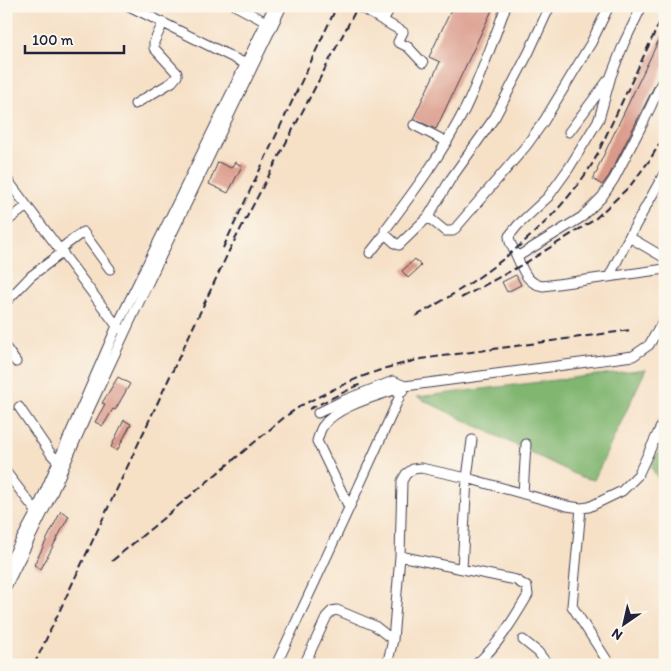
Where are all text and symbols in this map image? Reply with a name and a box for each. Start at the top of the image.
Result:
scale bar [25,22,124,54]
text: 100 m [32,31,74,49]
north arrow [598,598,648,648]
text: N [608,625,626,644]

